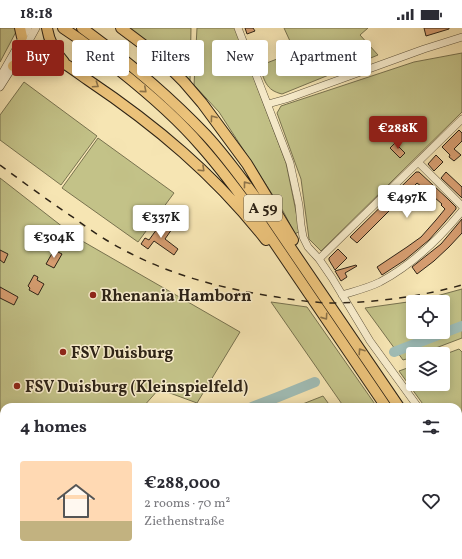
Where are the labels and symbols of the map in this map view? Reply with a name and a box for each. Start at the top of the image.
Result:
one-way arrow [92,80,99,88]
one-way arrow [139,86,146,93]
one-way arrow [211,116,218,123]
pin: €288K [370,116,426,150]
one-way arrow [197,164,205,172]
one-way arrow [243,181,250,188]
pin: €497K [379,185,435,219]
road number: A 59 [244,195,282,221]
pin: €337K [133,205,189,239]
pin: €304K [26,225,82,259]
place label: Rhenania Hamborn [101,286,252,308]
marker: Rhenania Hamborn [88,290,98,300]
one-way arrow [320,312,327,319]
place label: FSV Duisburg [71,343,174,365]
marker: FSV Duisburg [58,347,68,357]
one-way arrow [358,348,366,355]
place label: FSV Duisburg (Kleinspielfeld) [25,377,248,399]
marker: FSV Duisburg (Kleinspielfeld) [12,381,22,391]

